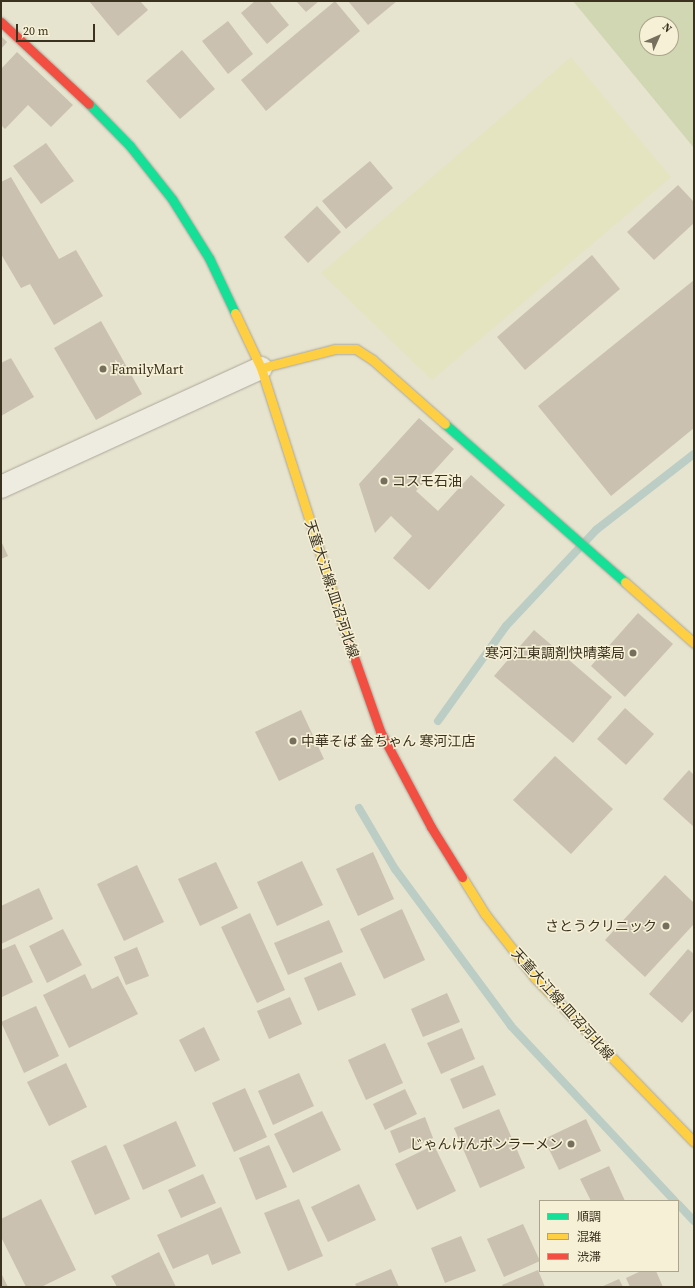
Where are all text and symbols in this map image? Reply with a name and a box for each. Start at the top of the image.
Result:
scale bar [18,16,97,42]
north arrow [639,16,679,56]
text: N [659,20,675,36]
text: 20 m [23,23,49,39]
place label: FamilyMart [111,361,183,377]
marker: FamilyMart [98,364,108,374]
place label: コスモ石油 [392,473,462,489]
marker: コスモ石油 [379,476,389,486]
street label: 天童大江線;皿沼河北線 [302,518,362,660]
place label: 寒河江東調剤快晴薬局 [485,645,625,661]
marker: 寒河江東調剤快晴薬局 [628,648,638,658]
place label: 中華そば 金ちゃん 寒河江店 [301,733,476,749]
marker: 中華そば 金ちゃん 寒河江店 [288,736,298,746]
place label: さとうクリニック [545,918,657,934]
marker: さとうクリニック [660,920,672,932]
street label: 天童大江線;皿沼河北線 [509,945,617,1063]
place label: じゃんけんポンラーメン [409,1136,563,1152]
marker: じゃんけんポンラーメン [566,1139,576,1149]
legend [539,1200,679,1272]
text: 順調 [577,1209,601,1225]
text: 混雑 [577,1229,601,1245]
text: 渋滞 [577,1249,601,1265]

